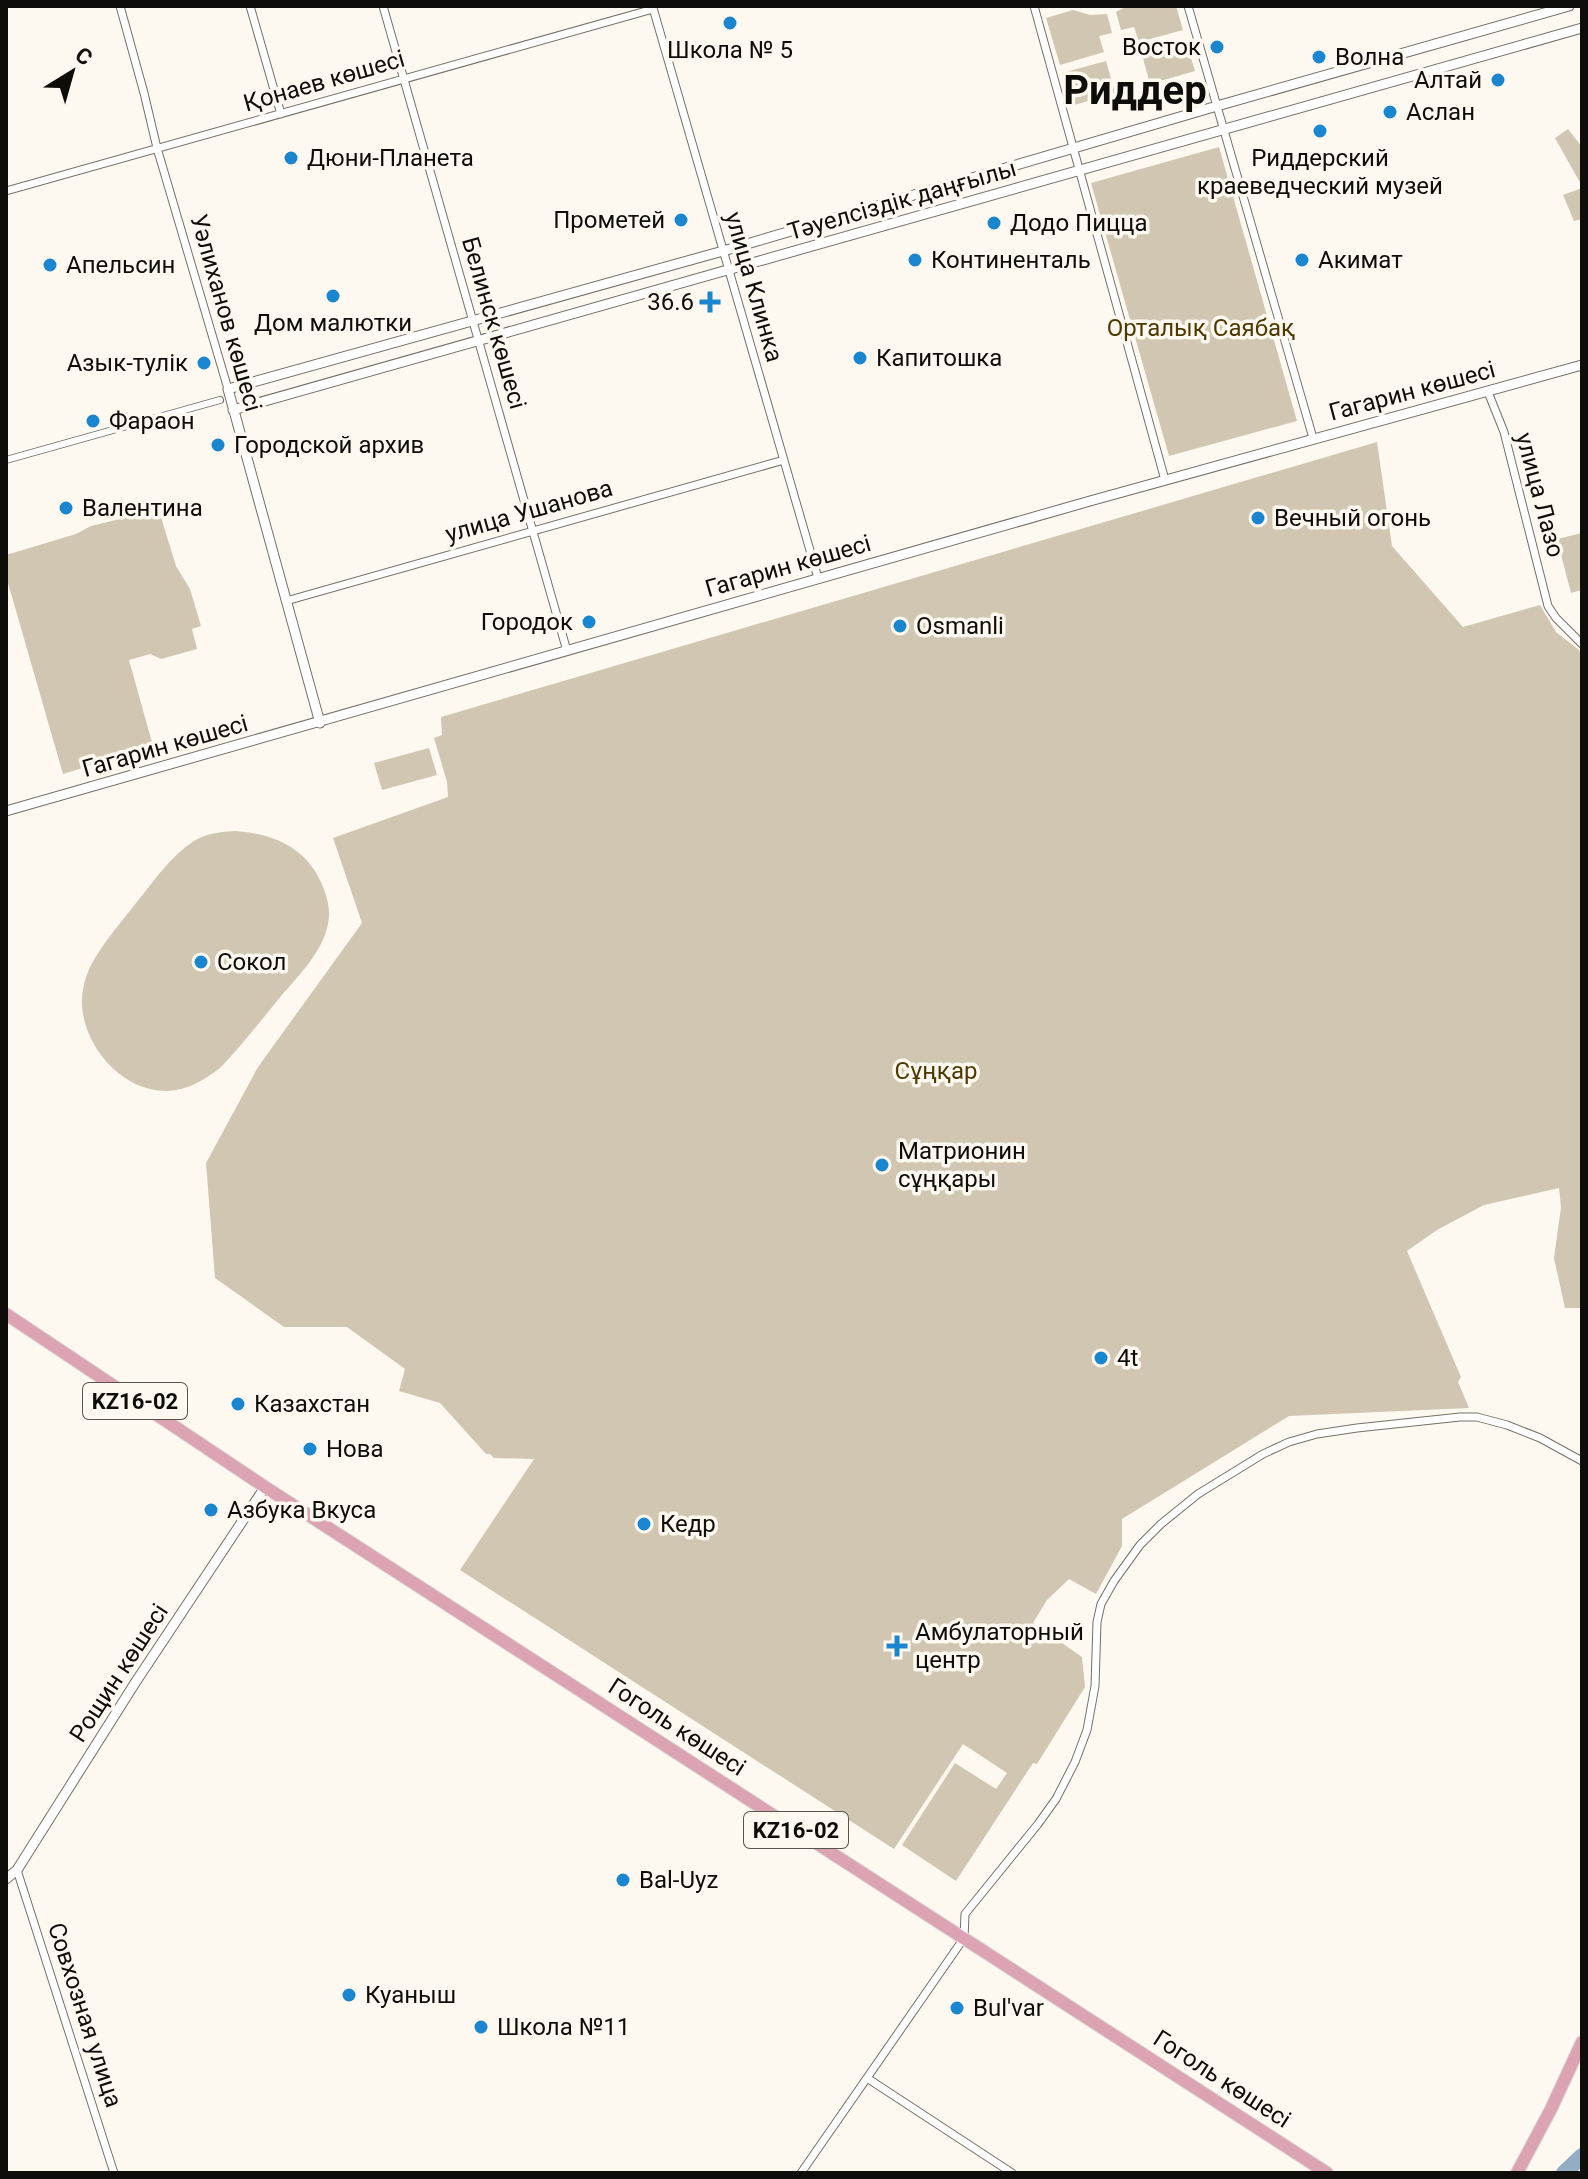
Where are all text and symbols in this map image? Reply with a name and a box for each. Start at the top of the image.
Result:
marker: Школа № 5 [721,14,739,32]
north arrow [32,32,112,112]
place label: Восток [1122,33,1201,61]
place label: Школа № 5 [667,36,793,64]
marker: Восток [1208,38,1226,56]
text: С [70,42,97,71]
place label: Волна [1335,43,1404,71]
street label: Қонаев көшесі [240,45,408,117]
marker: Волна [1310,48,1328,66]
place label: Алтай [1414,66,1482,94]
district label: Риддер [1063,67,1207,114]
marker: Алтай [1489,71,1507,89]
place label: Аслан [1406,98,1475,126]
marker: Аслан [1381,103,1399,121]
marker: Риддерский краеведческий музей [1311,122,1329,140]
place label: Дюни-Планета [307,144,474,172]
place label: Риддерский краеведческий музей [1197,144,1443,200]
marker: Дюни-Планета [282,149,300,167]
street label: Тәуелсіздік даңғылы [784,154,1020,246]
place label: Прометей [553,206,665,234]
street label: улица Клинка [719,209,789,365]
place label: Додо Пицца [1010,209,1148,237]
street label: Уәлиханов көшесі [184,211,268,415]
marker: Прометей [672,211,690,229]
marker: Додо Пицца [985,214,1003,232]
street label: Белинск көшесі [456,234,532,412]
place label: Континенталь [931,246,1091,274]
place label: Акимат [1318,246,1403,274]
place label: Апельсин [66,251,175,279]
marker: Континенталь [906,251,924,269]
marker: Акимат [1293,251,1311,269]
marker: Апельсин [41,256,59,274]
marker: Дом малютки [324,287,342,305]
place label: 36.6 [647,288,694,316]
marker: 36.6 [701,293,719,311]
place label: Дом малютки [254,309,412,337]
park label: Орталық Саябақ [1107,314,1295,342]
place label: Капитошка [876,344,1002,372]
place label: Азык-тулiк [67,349,188,377]
marker: Капитошка [851,349,869,367]
marker: Азык-тулiк [195,354,213,372]
street label: Гагарин көшесі [1326,355,1498,427]
place label: Фараон [109,407,195,435]
marker: Фараон [84,412,102,430]
street label: улица Лазо [1510,430,1570,560]
place label: Городской архив [234,431,424,459]
marker: Городской архив [209,436,227,454]
street label: улица Ушанова [442,474,616,548]
place label: Валентина [82,494,203,522]
marker: Валентина [57,499,75,517]
place label: Вечный огонь [1274,504,1431,532]
marker: Вечный огонь [1249,509,1267,527]
street label: Гагарин көшесі [702,529,874,603]
place label: Городок [481,608,573,636]
place label: Osmanli [916,612,1004,640]
marker: Городок [580,613,598,631]
marker: Osmanli [891,617,909,635]
street label: Гагарин көшесі [79,709,251,783]
place label: Сокол [217,948,286,976]
marker: Сокол [192,953,210,971]
park label: Сұңқар [895,1057,977,1085]
place label: Матрионин сұңқары [898,1137,1026,1193]
marker: Матрионин сұңқары [873,1156,891,1174]
place label: 4t [1117,1344,1138,1372]
marker: 4t [1092,1349,1110,1367]
road number: KZ16-02 [83,1383,187,1419]
place label: Казахстан [254,1390,370,1418]
marker: Казахстан [229,1395,247,1413]
place label: Нова [326,1435,384,1463]
marker: Нова [301,1440,319,1458]
place label: Азбука Вкуса [227,1496,376,1524]
marker: Азбука Вкуса [202,1501,220,1519]
place label: Кедр [660,1510,716,1538]
marker: Кедр [635,1515,653,1533]
street label: Рощин көшесі [64,1599,174,1747]
place label: Амбулаторный центр [915,1618,1084,1674]
marker: Амбулаторный центр [886,1635,908,1657]
street label: Гоголь көшесі [603,1672,751,1782]
road number: KZ16-02 [744,1812,848,1848]
place label: Bal-Uyz [639,1866,718,1894]
marker: Bal-Uyz [614,1871,632,1889]
street label: Совхозная улица [42,1919,128,2111]
place label: Куаныш [365,1981,456,2009]
marker: Куаныш [340,1986,358,2004]
place label: Bul'var [973,1994,1044,2022]
marker: Bul'var [948,1999,966,2017]
place label: Школа №11 [497,2013,630,2041]
marker: Школа №11 [472,2018,490,2036]
street label: Гоголь көшесі [1148,2024,1296,2134]

